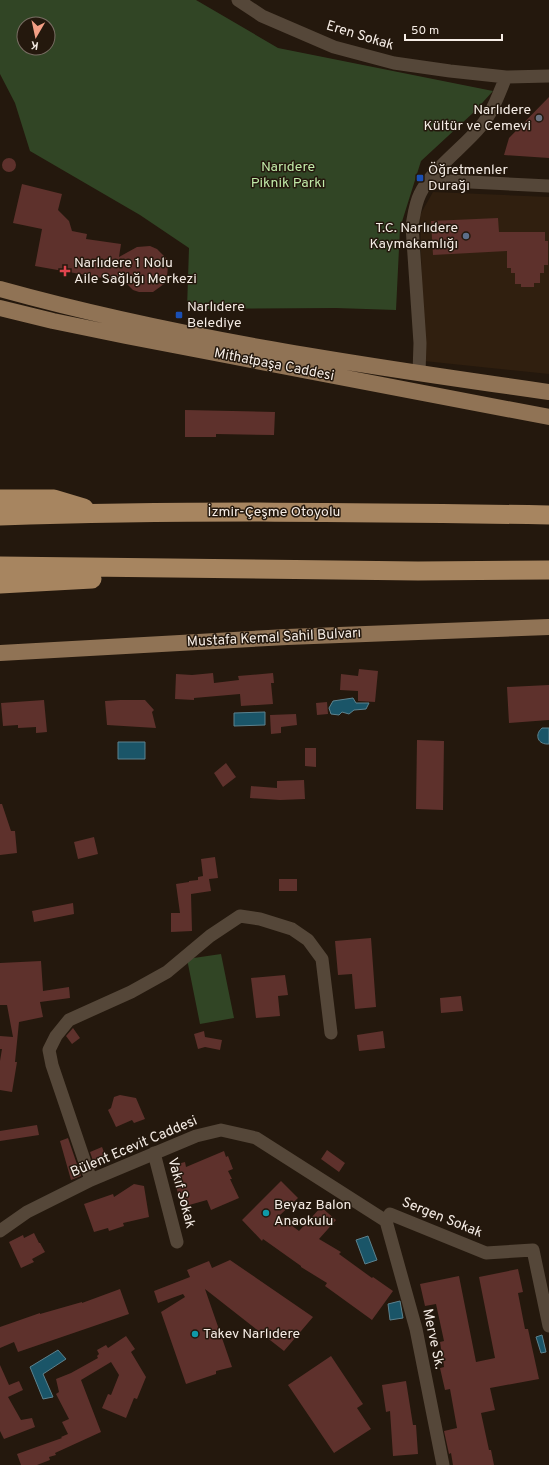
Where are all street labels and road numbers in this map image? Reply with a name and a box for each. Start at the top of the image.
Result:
street label: Eren Sokak [324,18,396,54]
street label: Mithatpaşa Caddesi [212,345,336,385]
street label: İzmir-Çeşme Otoyolu [208,503,341,521]
street label: Mustafa Kemal Sahil Bulvarı [186,625,362,651]
street label: Bülent Ecevit Caddesi [68,1113,200,1181]
street label: Vakıf Sokak [163,1156,199,1230]
street label: Sergen Sokak [399,1194,485,1242]
street label: Merve Sk. [418,1307,448,1371]

